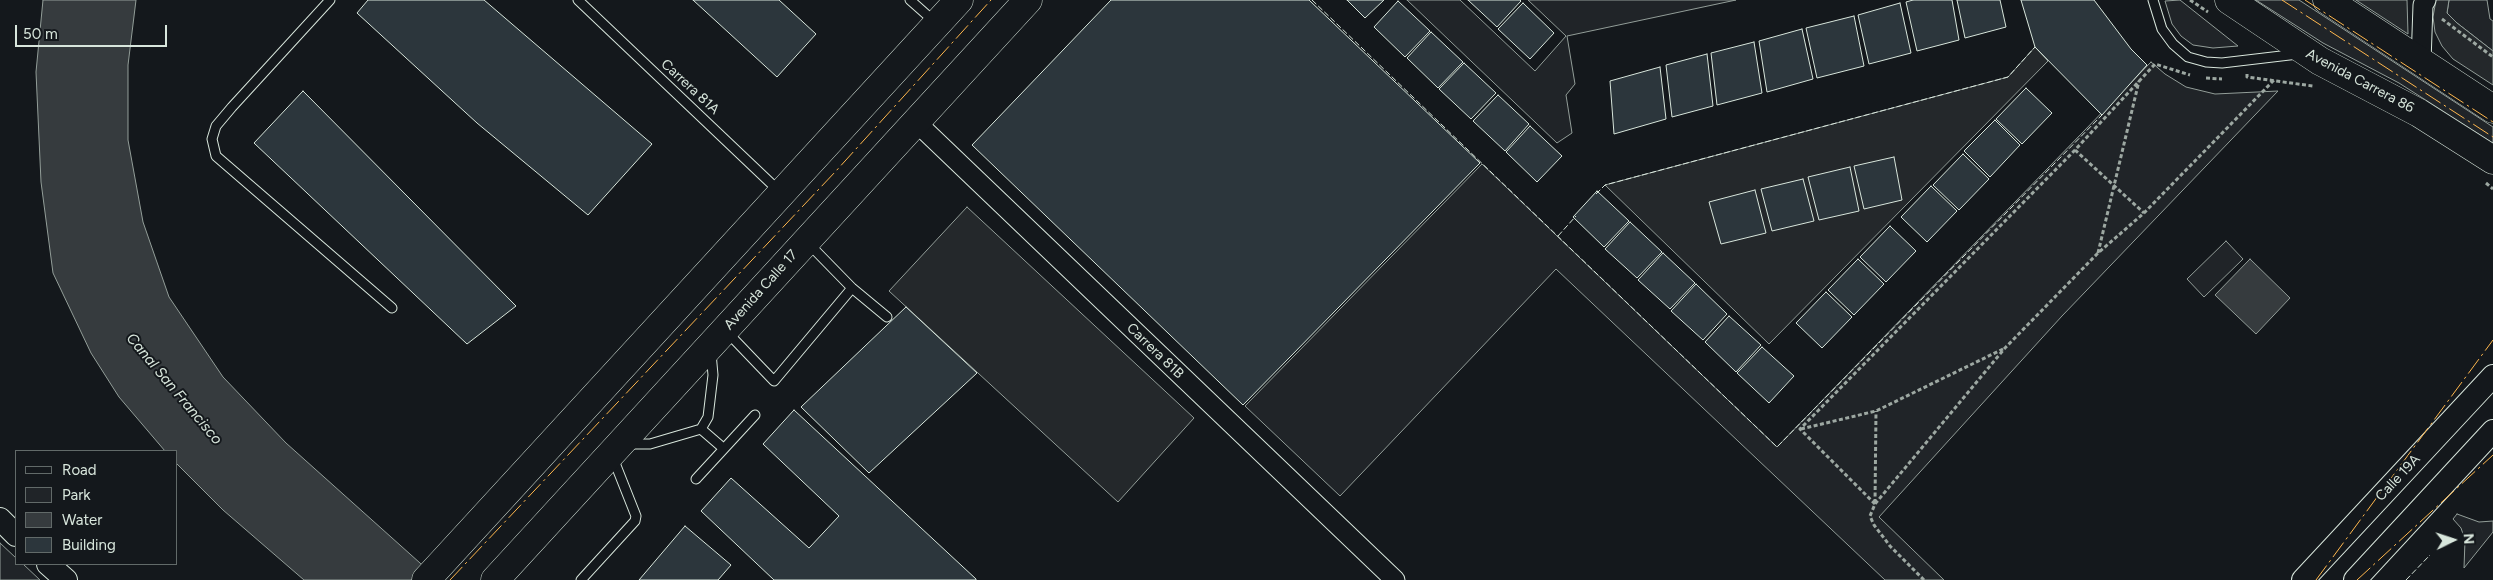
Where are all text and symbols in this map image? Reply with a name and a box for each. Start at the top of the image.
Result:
scale bar [18,15,170,47]
text: 50 m [23,25,58,43]
street label: Avenida Carrera 86 [2303,45,2417,117]
street label: Carrera 81A [657,56,723,118]
street label: Avenida Calle 17 [721,247,801,333]
street label: Carrera 81B [1123,320,1187,382]
water label: Canal San Francisco [122,330,226,448]
legend [15,450,178,565]
street label: Calle 19A [2372,451,2424,505]
text: Road [62,461,97,479]
text: Park [62,486,91,504]
text: Water [62,511,102,529]
north arrow [2428,515,2478,565]
text: N [2460,533,2477,545]
text: Building [62,536,116,554]

